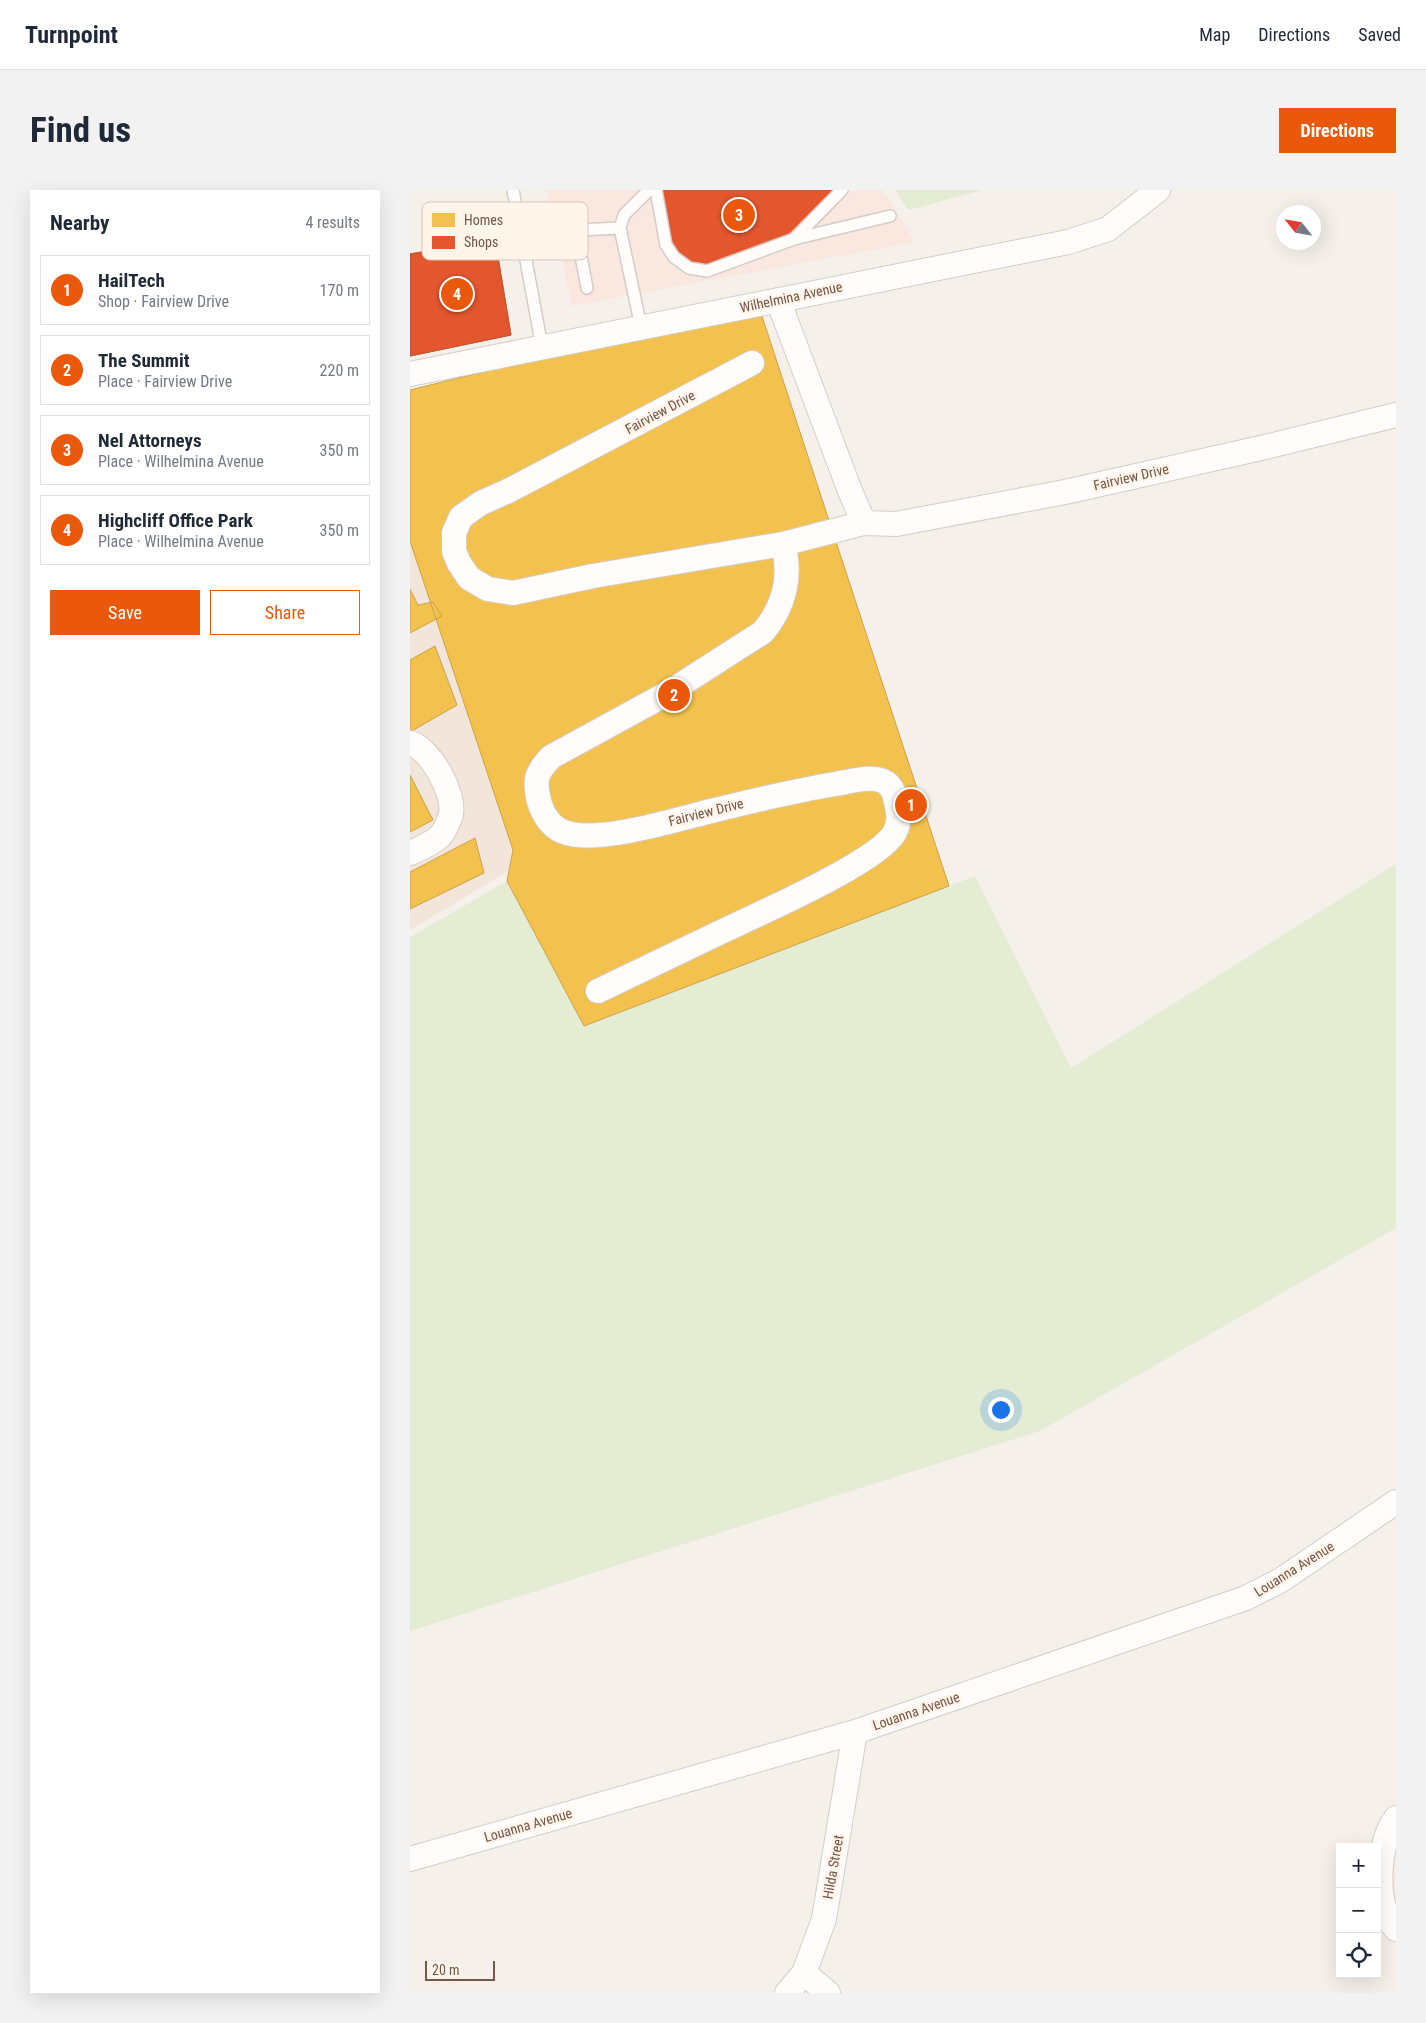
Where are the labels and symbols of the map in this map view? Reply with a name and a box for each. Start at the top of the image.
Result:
pin: 3 [723,196,755,234]
legend [422,202,588,260]
north arrow [1276,205,1321,250]
text: Homes [464,212,503,228]
text: Shops [464,234,498,250]
pin: 4 [441,275,473,313]
street label: Wilhelmina Avenue [738,278,844,316]
street label: Fairview Drive [622,387,698,437]
street label: Fairview Drive [1092,460,1171,493]
pin: 2 [658,676,690,714]
pin: 1 [895,786,927,824]
street label: Fairview Drive [667,795,746,829]
your location [988,1397,1014,1423]
street label: Louanna Avenue [1251,1538,1337,1600]
street label: Louanna Avenue [870,1688,962,1733]
street label: Louanna Avenue [482,1805,574,1845]
street label: Hilda Street [819,1834,847,1900]
scale bar [425,1958,495,1981]

